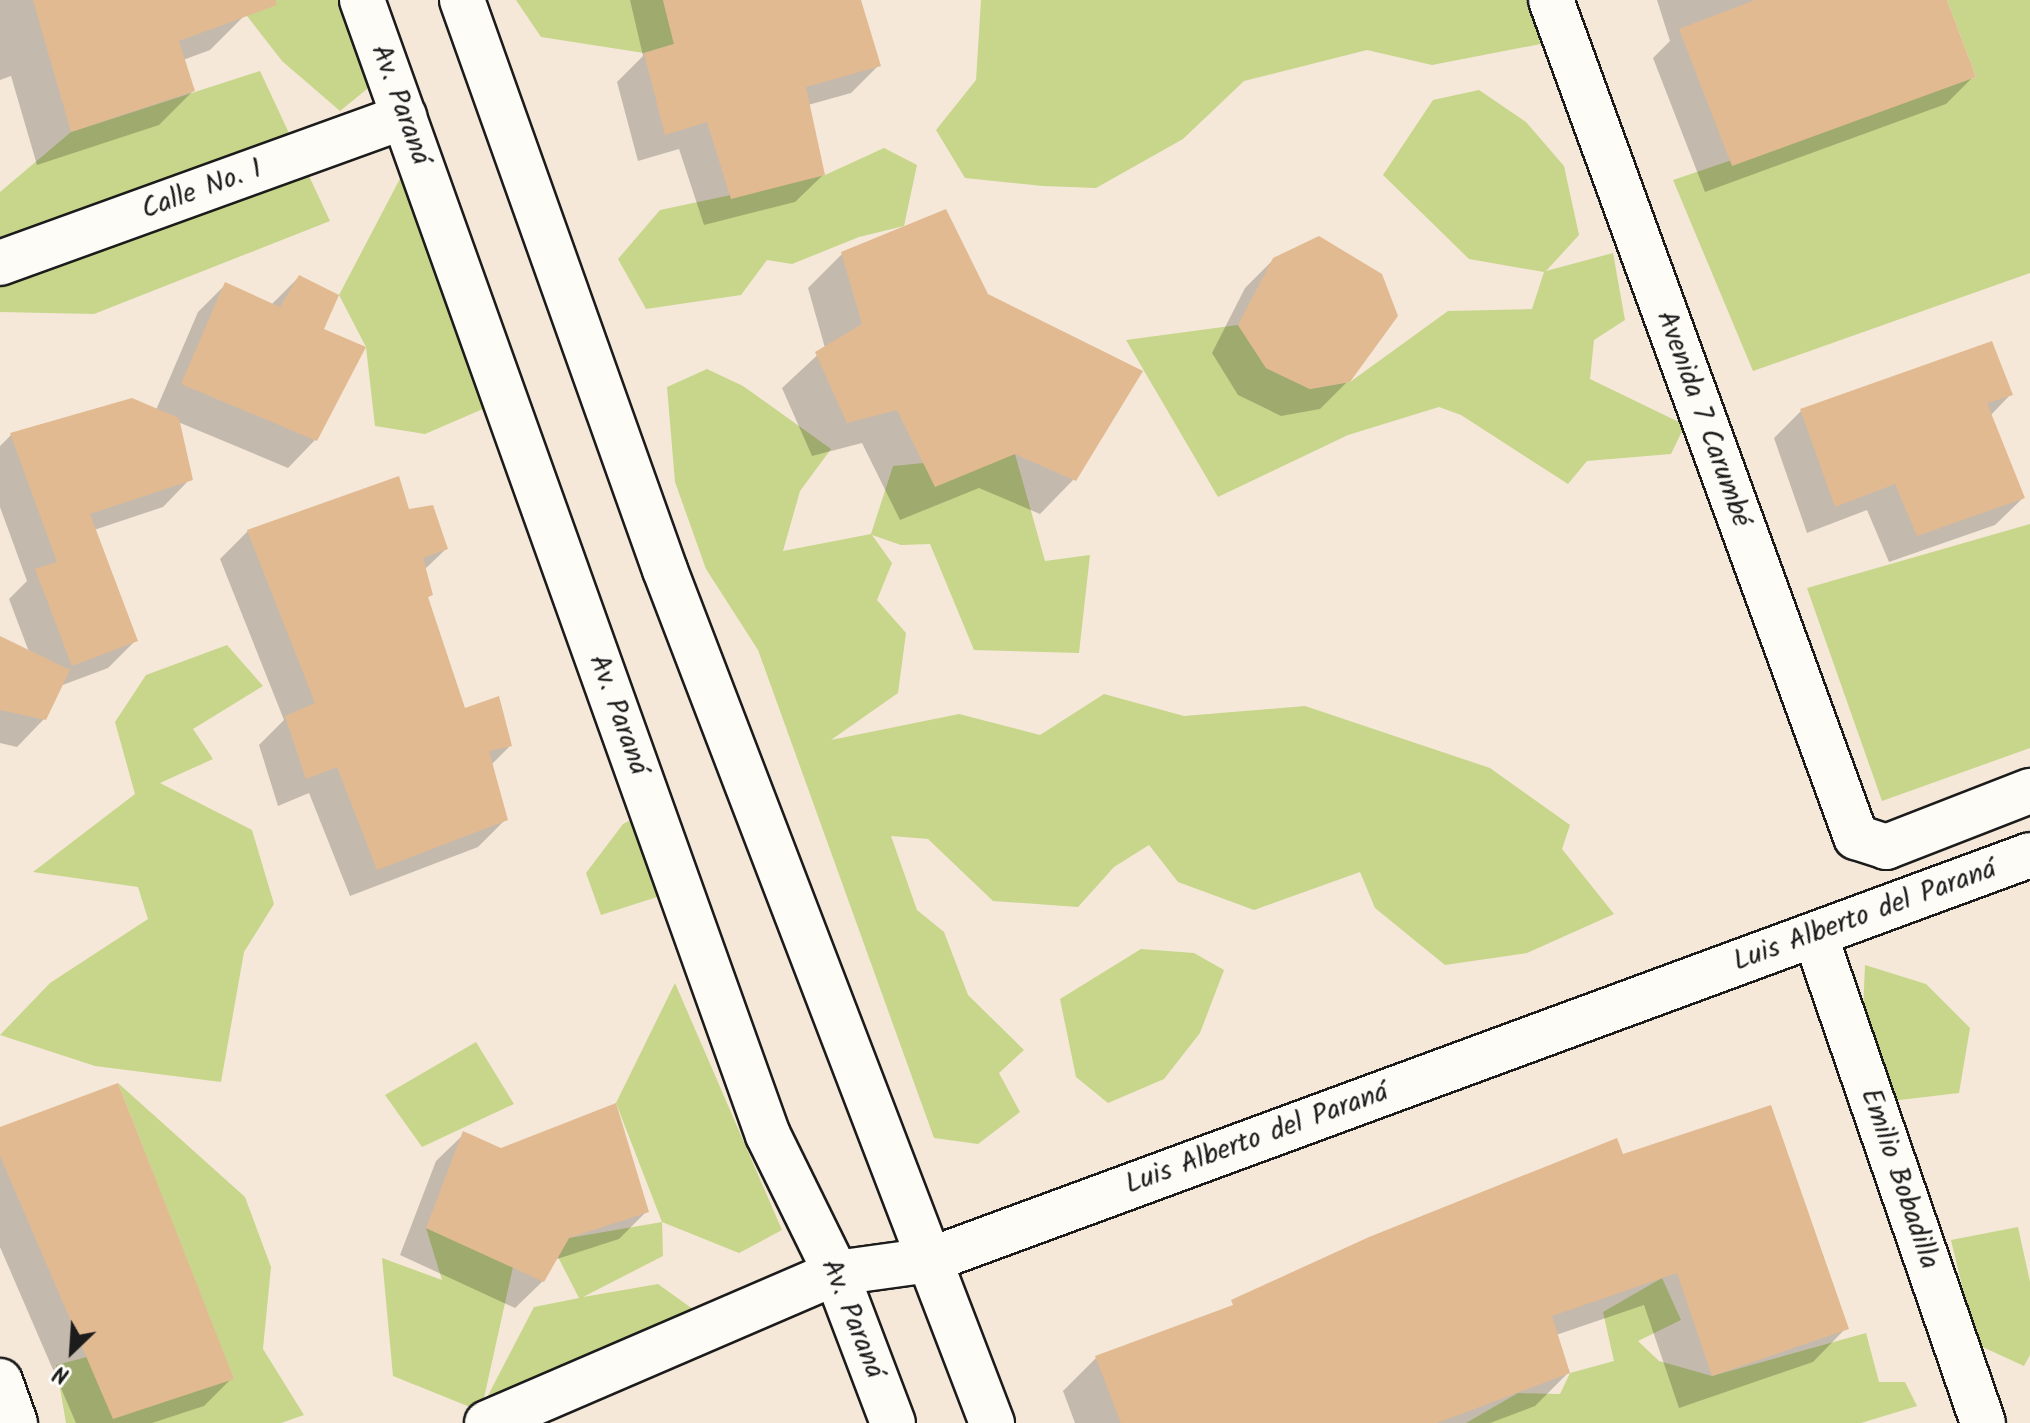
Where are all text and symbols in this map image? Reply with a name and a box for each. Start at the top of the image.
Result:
street label: Av. Paraná [363,40,437,170]
street label: Calle No. 1 [137,153,267,227]
street label: Avenida 7 Carumbé [1648,306,1758,532]
street label: Av. Paraná [581,650,655,780]
street label: Luis Alberto del Paraná [1729,853,2001,979]
street label: Luis Alberto del Paraná [1121,1076,1393,1202]
street label: Emilio Bobadilla [1852,1084,1946,1274]
street label: Av. Paraná [813,1254,891,1384]
north arrow [32,1311,112,1391]
text: N [48,1354,75,1392]

